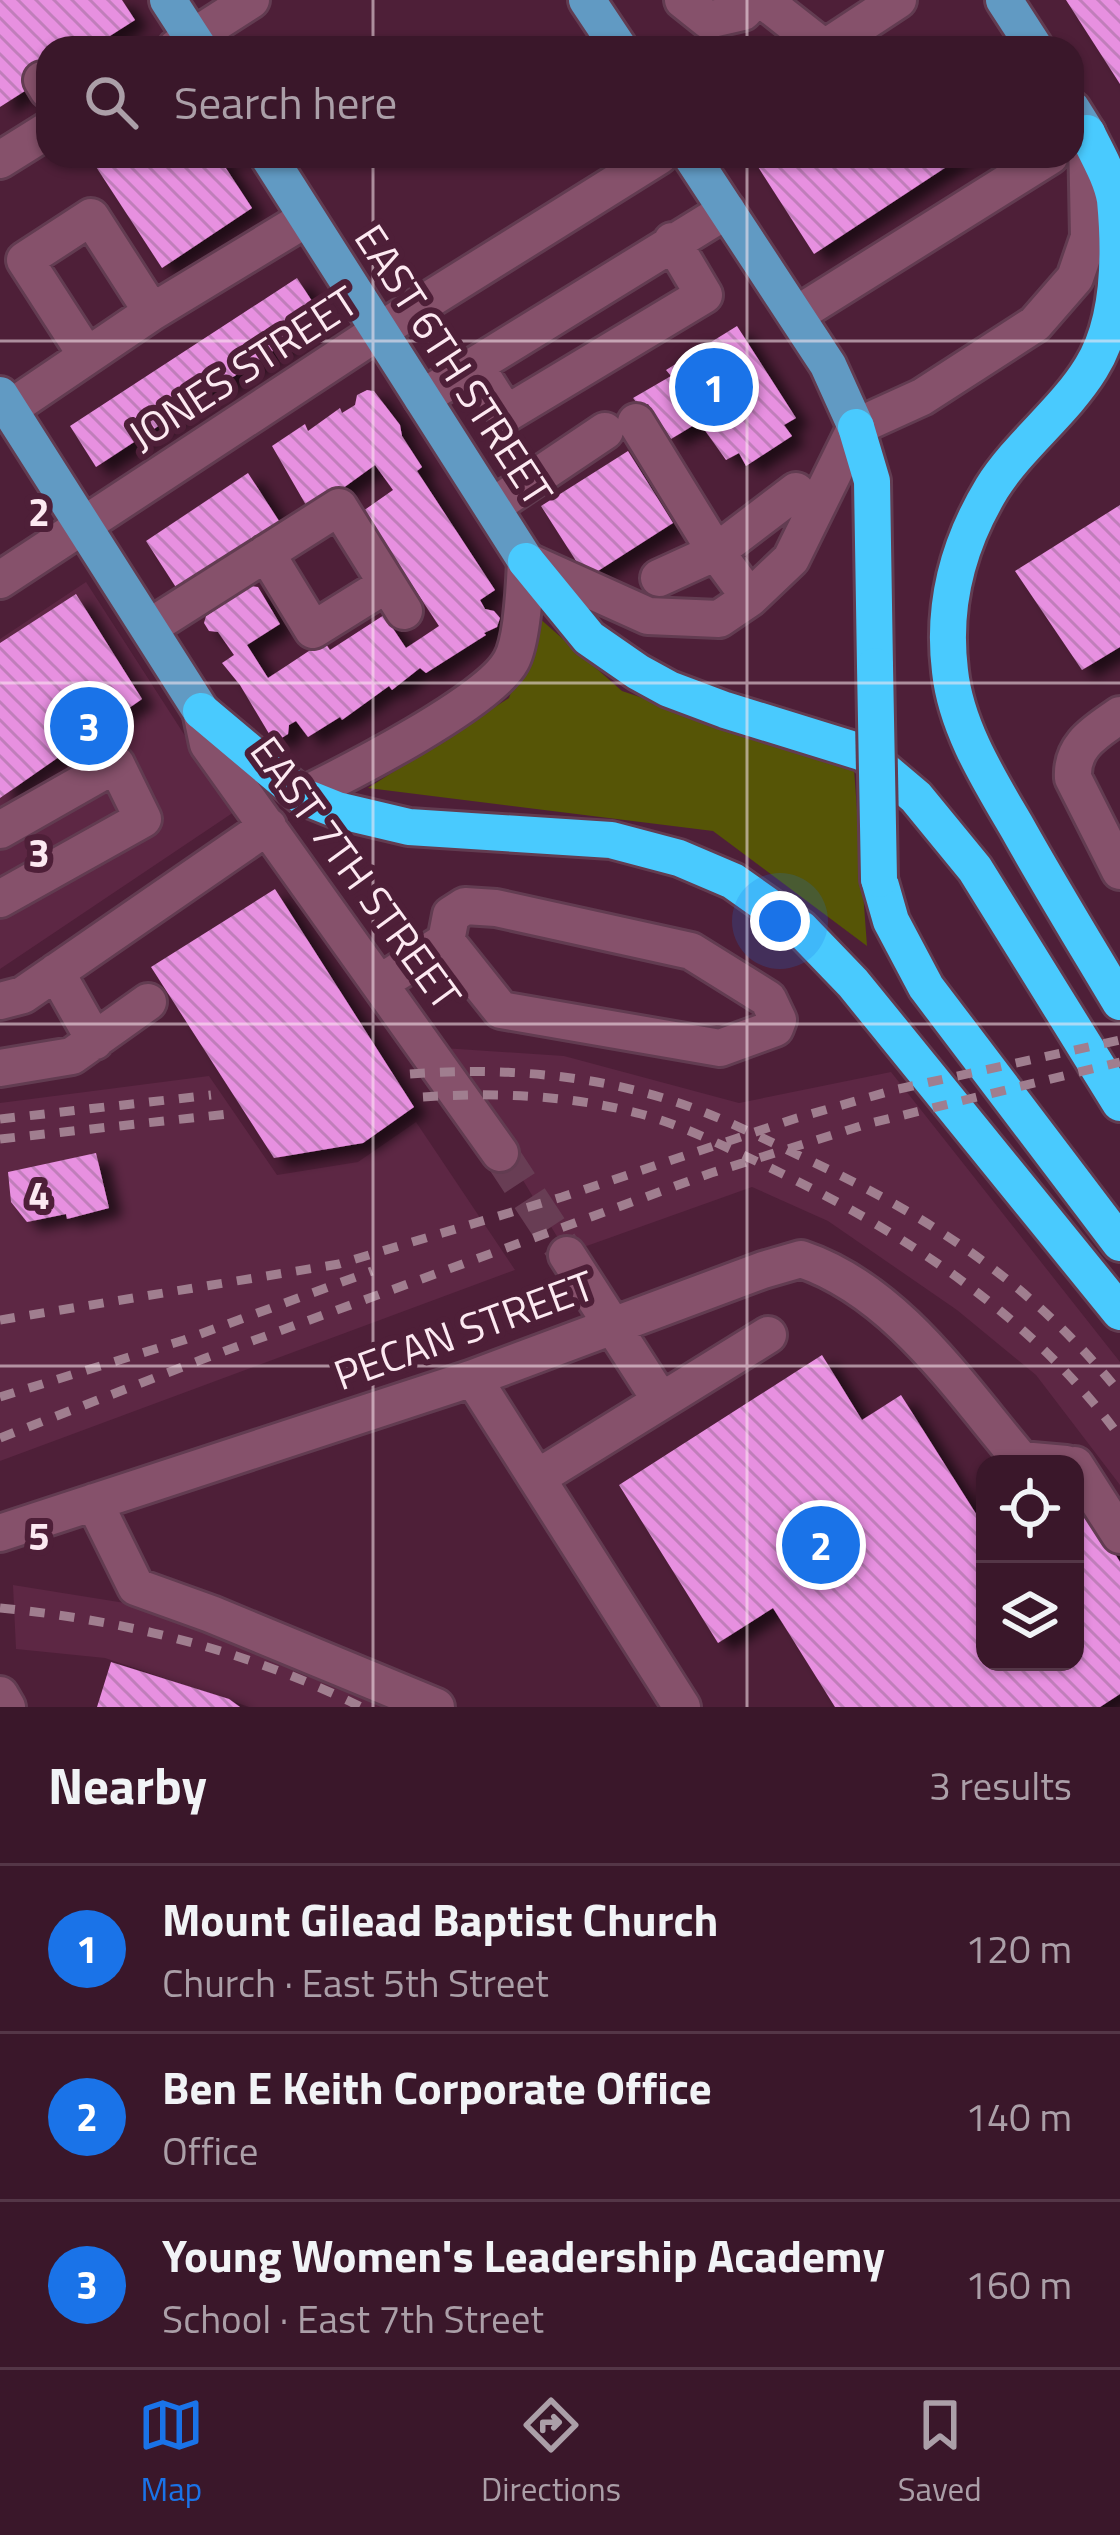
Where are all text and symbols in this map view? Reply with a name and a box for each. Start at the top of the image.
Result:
search box [36,36,1084,168]
text: Search here [174,68,397,136]
icon: search [78,69,144,135]
street label: EAST 6TH STREET [340,211,570,518]
street label: JONES STREET [115,269,370,466]
pin: 1 [675,342,753,432]
text: 2 [28,482,50,541]
pin: 3 [50,681,128,771]
street label: EAST 7TH STREET [236,722,478,1023]
text: 3 [28,823,50,882]
your location [750,891,810,951]
text: 4 [28,1165,50,1224]
street label: PECAN STREET [325,1252,603,1406]
map controls [976,1455,1084,1671]
button: locate [976,1455,1084,1563]
pin: 2 [782,1500,860,1590]
text: 5 [28,1506,50,1565]
button: layers [976,1563,1084,1671]
text: Nearby [48,1746,207,1824]
text: 3 results [929,1756,1072,1815]
text: Mount Gilead Baptist Church [162,1885,718,1953]
text: 1 [76,1919,98,1978]
text: 120 m [965,1919,1072,1978]
text: Church · East 5th Street [162,1953,549,2012]
text: Ben E Keith Corporate Office [162,2053,712,2121]
text: 2 [76,2087,98,2146]
text: 140 m [965,2087,1072,2146]
text: Office [162,2121,259,2180]
text: Young Women's Leadership Academy [162,2221,885,2289]
text: 3 [76,2255,98,2314]
text: 160 m [965,2255,1072,2314]
text: School · East 7th Street [162,2289,544,2348]
tab: Map [138,2392,204,2514]
tab: Directions [481,2392,621,2514]
tab: Saved [898,2392,982,2514]

